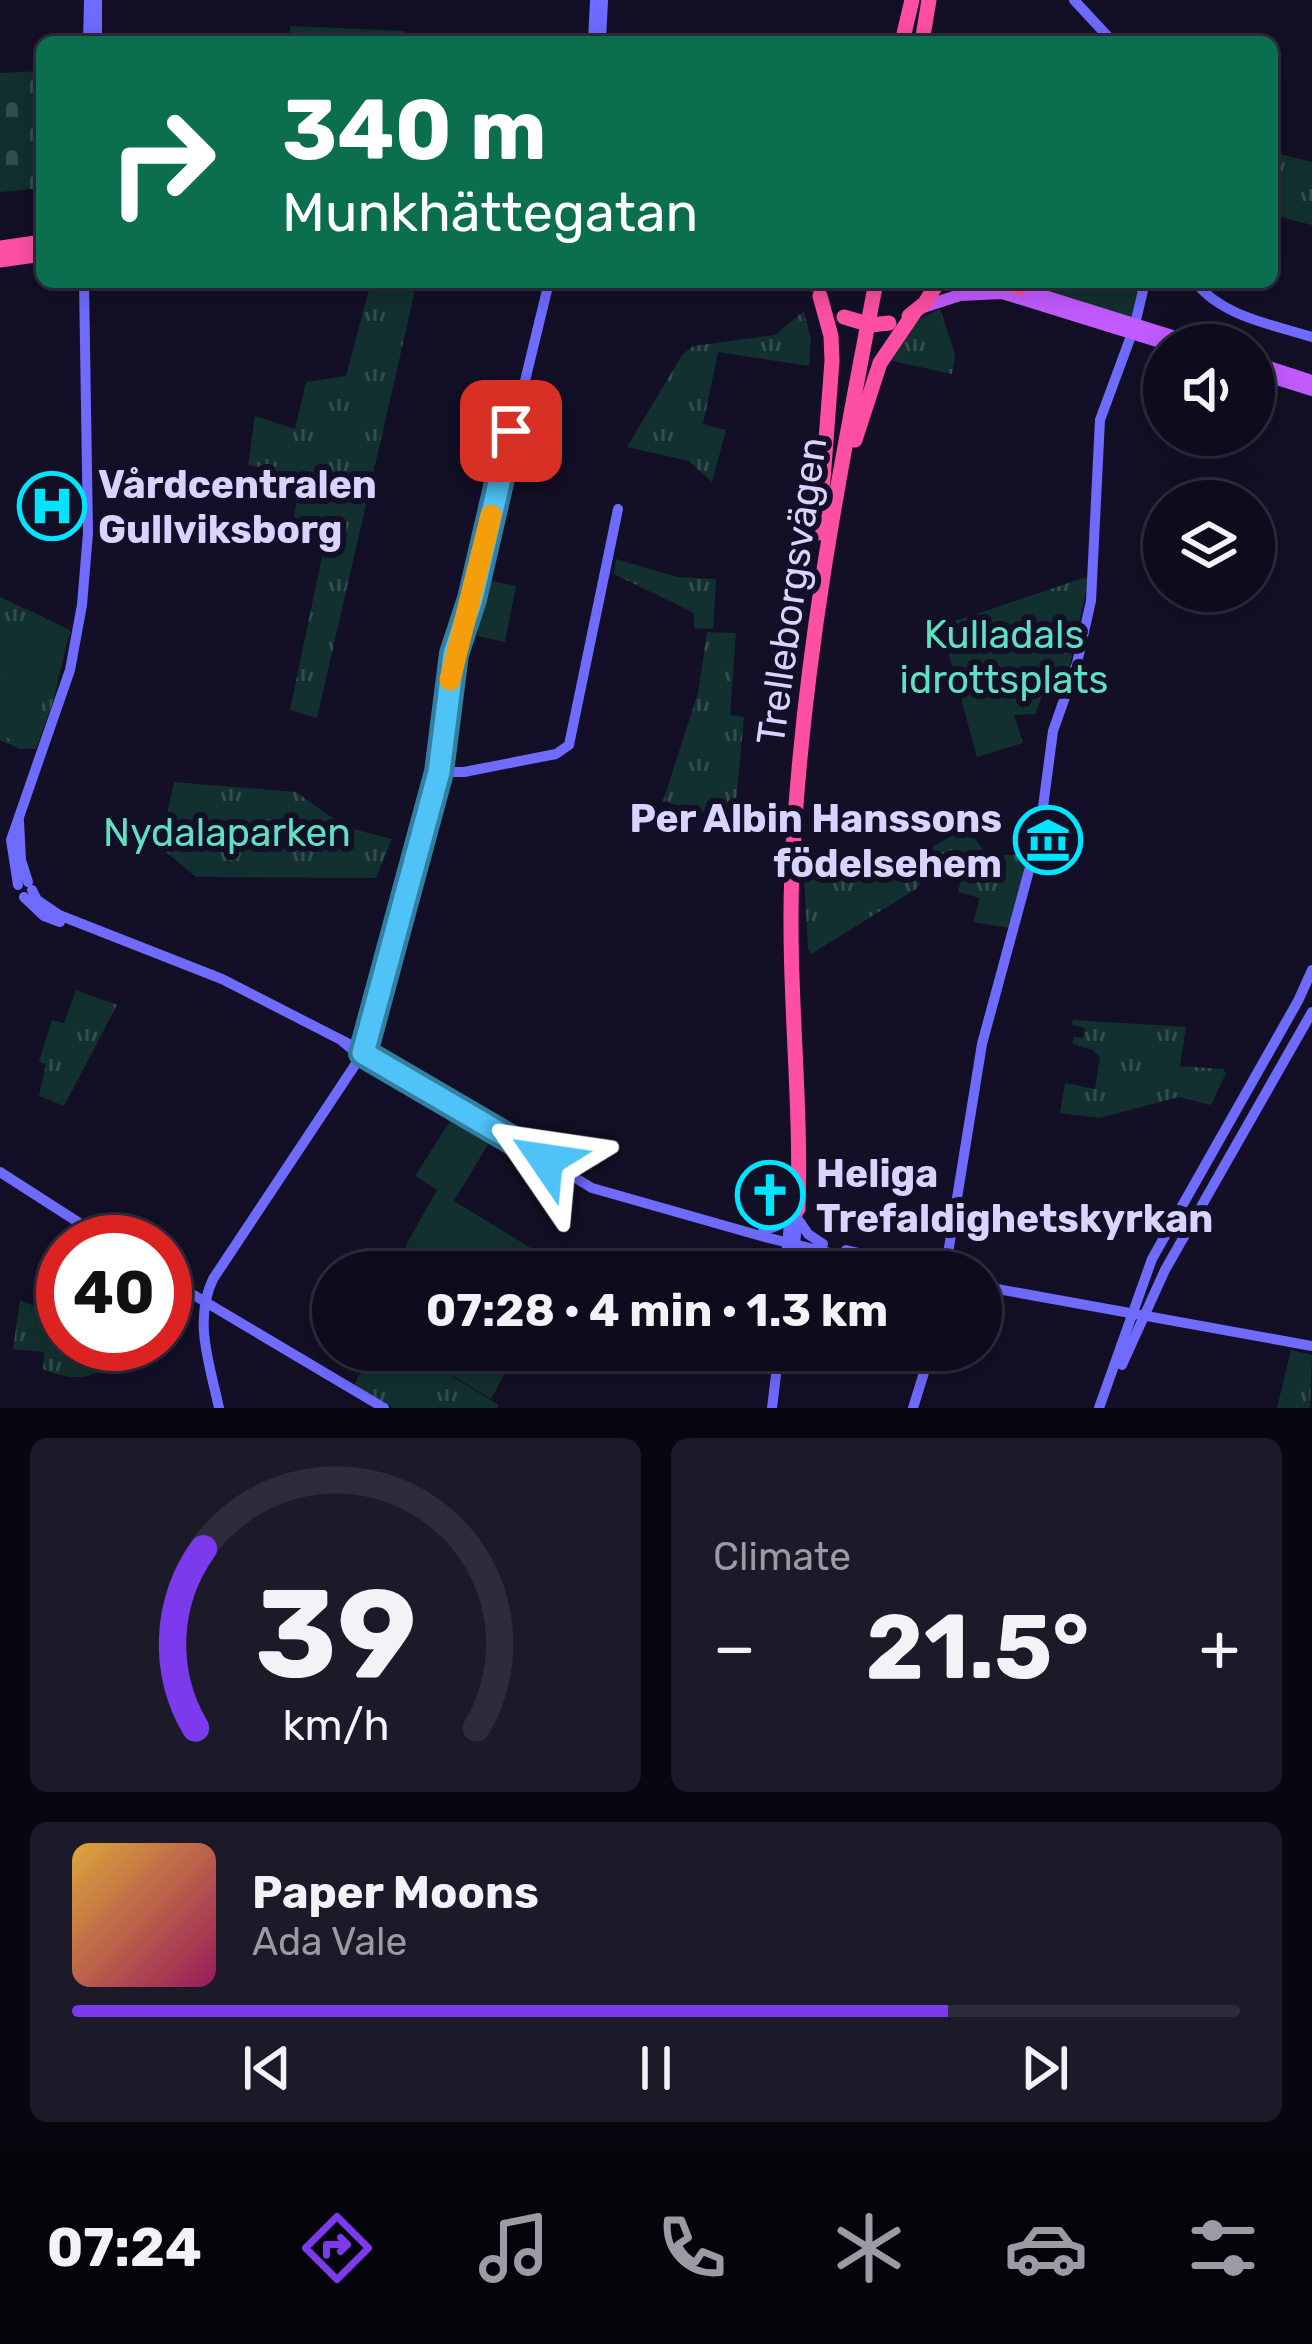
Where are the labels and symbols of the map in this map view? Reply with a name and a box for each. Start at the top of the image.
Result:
pin [460,380,562,482]
street label: Trelleborgsvägen [748,434,836,748]
place label: Vårdcentralen Gullviksborg [98,462,377,553]
hospital icon: Vårdcentralen Gullviksborg [17,471,87,541]
park label: Kulladals idrottsplats [900,612,1108,703]
place label: Per Albin Hanssons födelsehem [629,796,1002,887]
museum icon: Per Albin Hanssons födelsehem [1013,805,1083,875]
park label: Nydalaparken [103,810,351,856]
position arrow [483,1097,609,1223]
place label: Heliga Trefaldighetskyrkan [816,1151,1213,1242]
church icon: Heliga Trefaldighetskyrkan [735,1160,805,1230]
speed limit sign: 40 [36,1215,192,1371]

